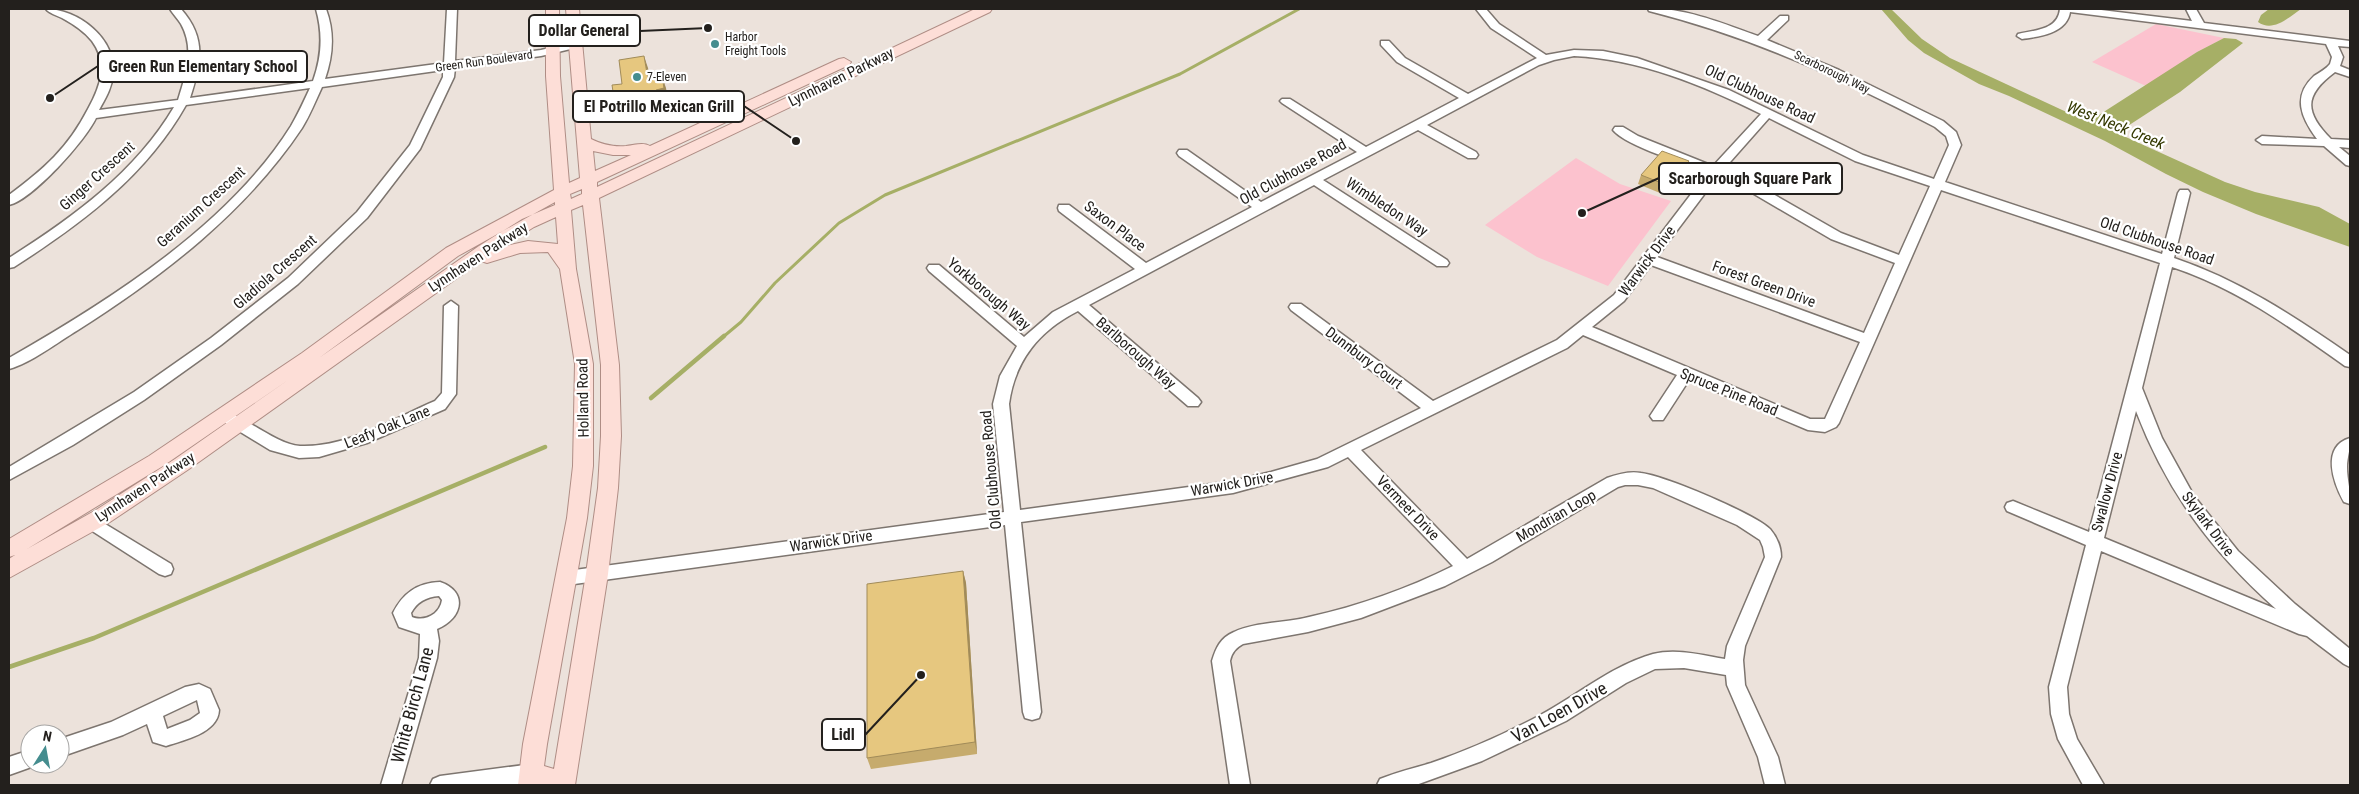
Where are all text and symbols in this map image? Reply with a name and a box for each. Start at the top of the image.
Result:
callout: Dollar General [529,15,640,46]
text: Dollar General [539,21,629,40]
place label: Harbor Freight Tools [725,30,786,58]
marker: Harbor Freight Tools [709,38,721,50]
street label: Lynnhaven Parkway [785,44,897,110]
street label: Green Run Boulevard [434,47,534,75]
street label: Scarborough Way [1792,48,1872,96]
callout: Green Run Elementary School [98,51,307,82]
text: Green Run Elementary School [108,57,298,76]
street label: Old Clubhouse Road [1702,61,1818,127]
place label: 7-Eleven [647,70,687,84]
marker: 7-Eleven [631,71,643,83]
callout: El Potrillo Mexican Grill [573,91,744,122]
text: El Potrillo Mexican Grill [584,97,734,116]
water label: West Neck Creek [2064,97,2169,154]
street label: Old Clubhouse Road [1236,135,1350,209]
street label: Ginger Crescent [56,138,138,214]
street label: Geranium Crescent [153,163,249,251]
callout: Scarborough Square Park [1659,163,1842,194]
text: Scarborough Square Park [1668,169,1832,188]
street label: Wimbledon Way [1343,174,1431,240]
street label: Saxon Place [1081,197,1149,255]
street label: Old Clubhouse Road [2098,213,2216,269]
street label: Lynnhaven Parkway [425,218,531,296]
street label: Warwick Drive [1615,222,1679,300]
street label: Gladiola Crescent [230,231,320,313]
street label: Yorkborough Way [944,254,1034,334]
street label: Forest Green Drive [1710,257,1818,311]
street label: Barlborough Way [1092,313,1180,393]
street label: Dunnbury Court [1322,323,1406,393]
street label: Holland Road [573,358,593,438]
street label: Spruce Pine Road [1677,364,1781,420]
street label: Leafy Oak Lane [342,402,432,452]
street label: Old Clubhouse Road [977,410,1005,530]
street label: Lynnhaven Parkway [92,448,198,526]
street label: Swallow Drive [2088,450,2126,534]
street label: Warwick Drive [1189,468,1275,500]
street label: Vermeer Drive [1373,472,1443,544]
street label: Mondrian Loop [1513,486,1599,546]
street label: Skylark Drive [2178,488,2238,560]
street label: Warwick Drive [788,526,874,556]
street label: White Birch Lane [386,645,438,765]
street label: Van Loen Drive [1508,677,1610,747]
callout: Lidl [822,719,865,750]
north arrow [20,724,70,774]
text: Lidl [831,725,855,744]
text: N [42,728,53,745]

